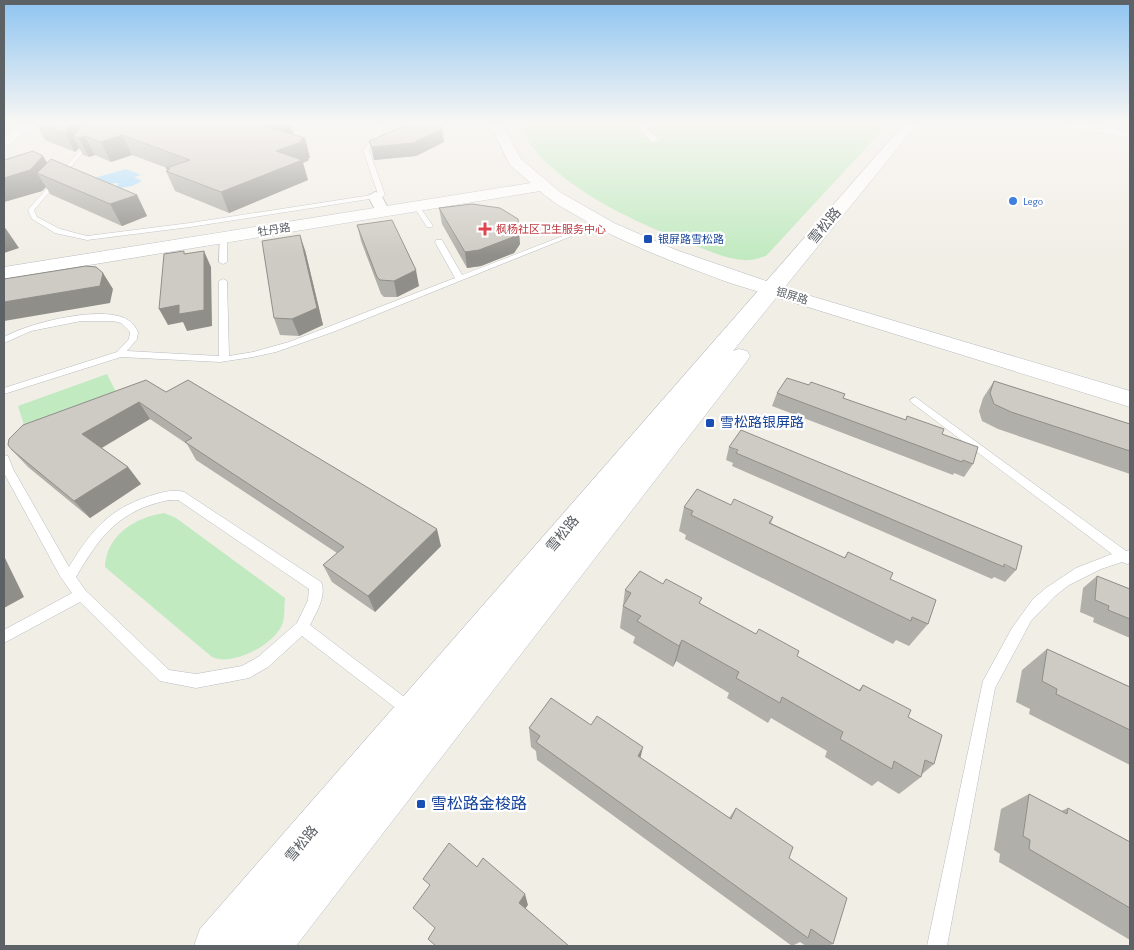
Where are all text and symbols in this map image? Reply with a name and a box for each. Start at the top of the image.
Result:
marker: Lego [1007,195,1019,207]
place label: Lego [1023,196,1043,207]
street label: 雪松路 [805,205,844,247]
street label: 牡丹路 [257,221,291,238]
marker: 枫杨社区卫生服务中心 [478,222,492,236]
place label: 枫杨社区卫生服务中心 [496,223,606,235]
marker: 银屏路雪松路 [642,233,654,245]
place label: 银屏路雪松路 [658,233,724,245]
street label: 银屏路 [775,285,810,306]
place label: 雪松路银屏路 [720,415,804,430]
marker: 雪松路银屏路 [704,417,716,429]
street label: 雪松路 [543,513,582,555]
place label: 雪松路金梭路 [431,795,527,812]
marker: 雪松路金梭路 [415,798,427,810]
street label: 雪松路 [282,823,321,865]

